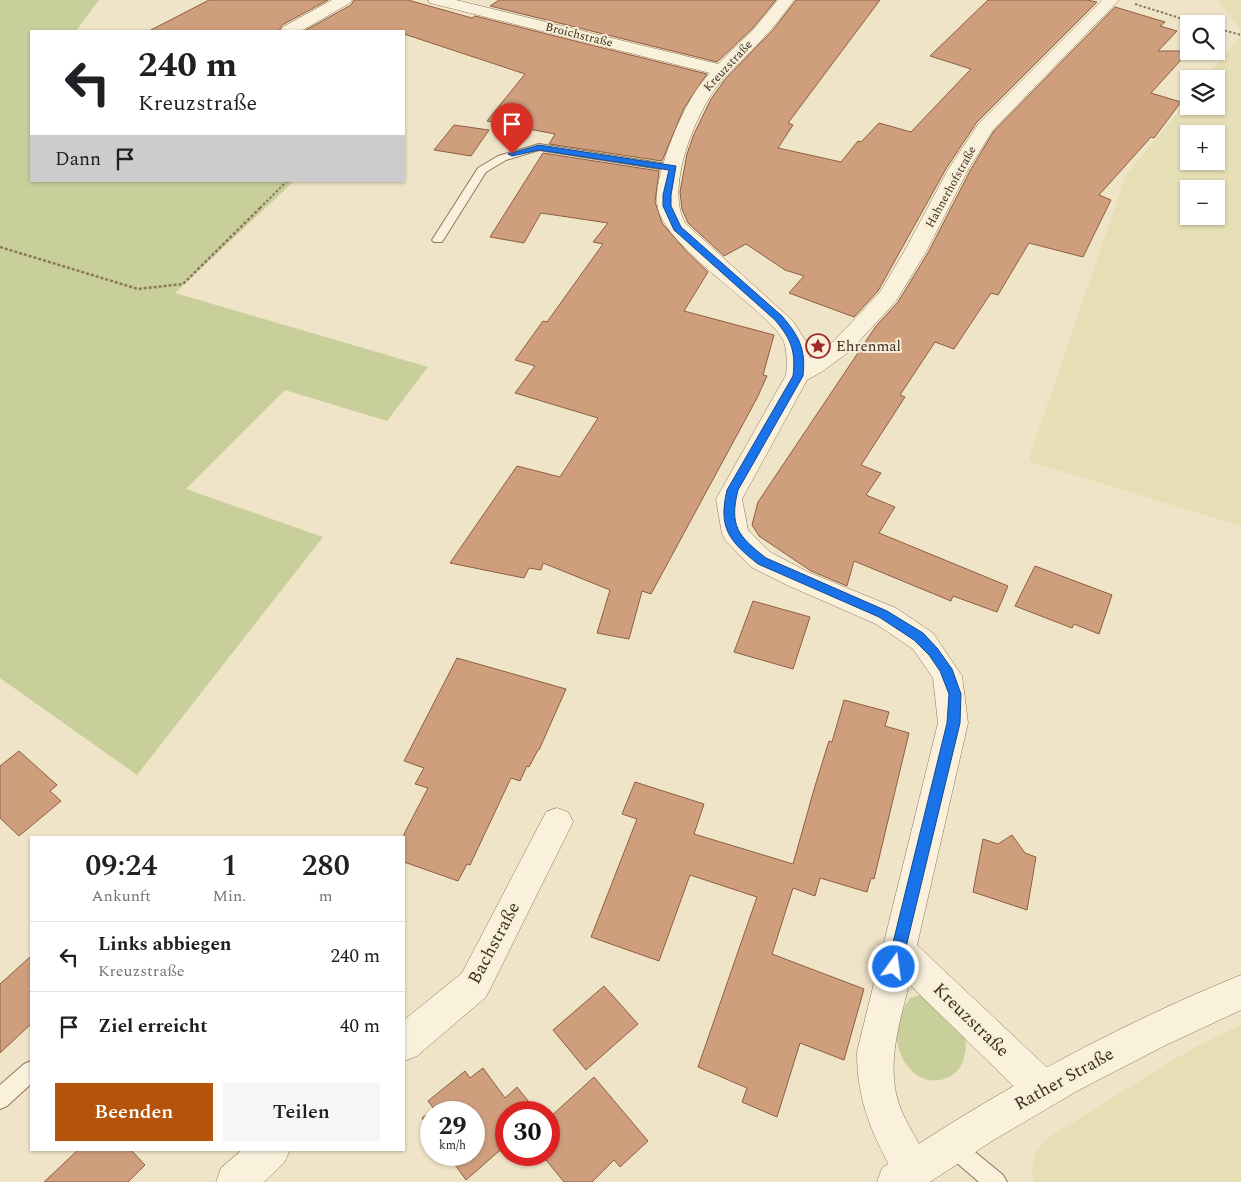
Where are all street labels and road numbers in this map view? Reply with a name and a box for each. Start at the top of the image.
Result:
street label: Broichstraße [543,17,615,53]
street label: Kreuzstraße [699,36,757,96]
street label: Hahnerhofstraße [921,142,981,231]
street label: Bachstraße [461,897,527,989]
street label: Kreuzstraße [927,976,1015,1064]
street label: Rather Straße [1009,1041,1119,1117]

